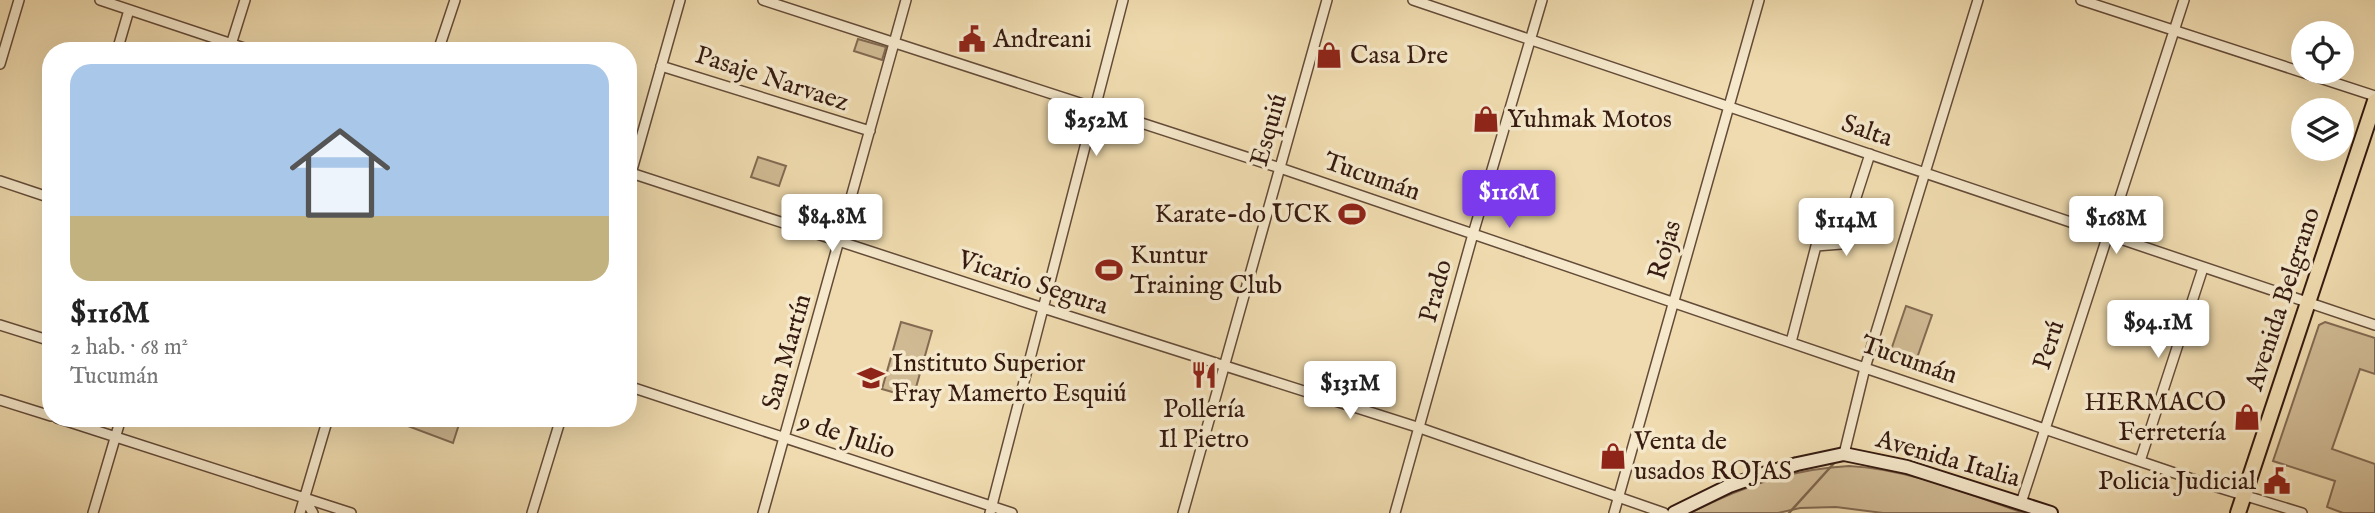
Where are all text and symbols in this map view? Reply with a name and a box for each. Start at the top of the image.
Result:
map controls [2291,21,2354,161]
button: locate [2291,21,2354,84]
place label: Andreani [992,23,1092,56]
public building icon: Andreani [957,24,987,54]
street label: Pasaje Narvaez [691,39,853,119]
place label: Casa Dre [1350,39,1448,72]
shop icon: Casa Dre [1314,40,1344,70]
street label: Esquiú [1243,90,1295,170]
button: layers [2291,98,2354,161]
pin: $252M [1047,99,1145,158]
place label: Yuhmak Motos [1507,103,1672,136]
shop icon: Yuhmak Motos [1471,104,1501,134]
text: $252M [1064,106,1128,135]
street label: Salta [1837,107,1898,155]
icon: home [277,110,403,236]
street label: Tucumán [1319,145,1425,209]
pin: $116M [1460,170,1558,230]
text: $116M [1478,178,1540,207]
pin: $84.8M [775,194,889,254]
pin: $168M [2067,196,2165,256]
place label: Karate-do UCK [1154,198,1332,231]
pin: $114M [1797,198,1895,258]
sports icon: Karate-do UCK [1337,199,1367,229]
text: $84.8M [797,202,867,231]
street label: Avenida Belgrano [2238,203,2328,396]
text: $168M [2085,204,2147,233]
text: $114M [1815,206,1877,235]
street label: Rojas [1641,217,1689,283]
place label: Kuntur Training Club [1130,239,1282,302]
street label: Vicario Segura [953,243,1113,323]
sports icon: Kuntur Training Club [1094,255,1124,285]
street label: Prado [1412,256,1460,326]
street label: San Martín [755,290,819,414]
text: $116M [70,295,150,333]
pin: $94.1M [2101,300,2215,360]
text: $94.1M [2123,308,2193,337]
street label: Perú [2026,316,2072,374]
street label: Tucumán [1856,328,1962,392]
text: 2 hab. · 68 m² [70,333,188,362]
place label: Instituto Superior Fray Mamerto Esquiú [892,347,1127,410]
restaurant icon: Pollería Il Pietro [1189,360,1219,390]
text: Tucumán [70,362,158,391]
pin: $131M [1301,362,1399,421]
school or university icon: Instituto Superior Fray Mamerto Esquiú [856,363,886,393]
text: $131M [1320,369,1380,398]
place label: HERMACO Ferretería [2084,386,2227,449]
place label: Pollería Il Pietro [1159,393,1249,456]
shop icon: HERMACO Ferretería [2232,402,2262,432]
street label: 9 de Julio [793,405,900,467]
street label: Avenida Italia [1871,422,2025,496]
place label: Venta de usados ROJAS [1633,425,1792,488]
shop icon: Venta de usados ROJAS [1598,441,1628,471]
place label: Policia Judicial [2098,465,2257,498]
public building icon: Policia Judicial [2262,466,2292,496]

